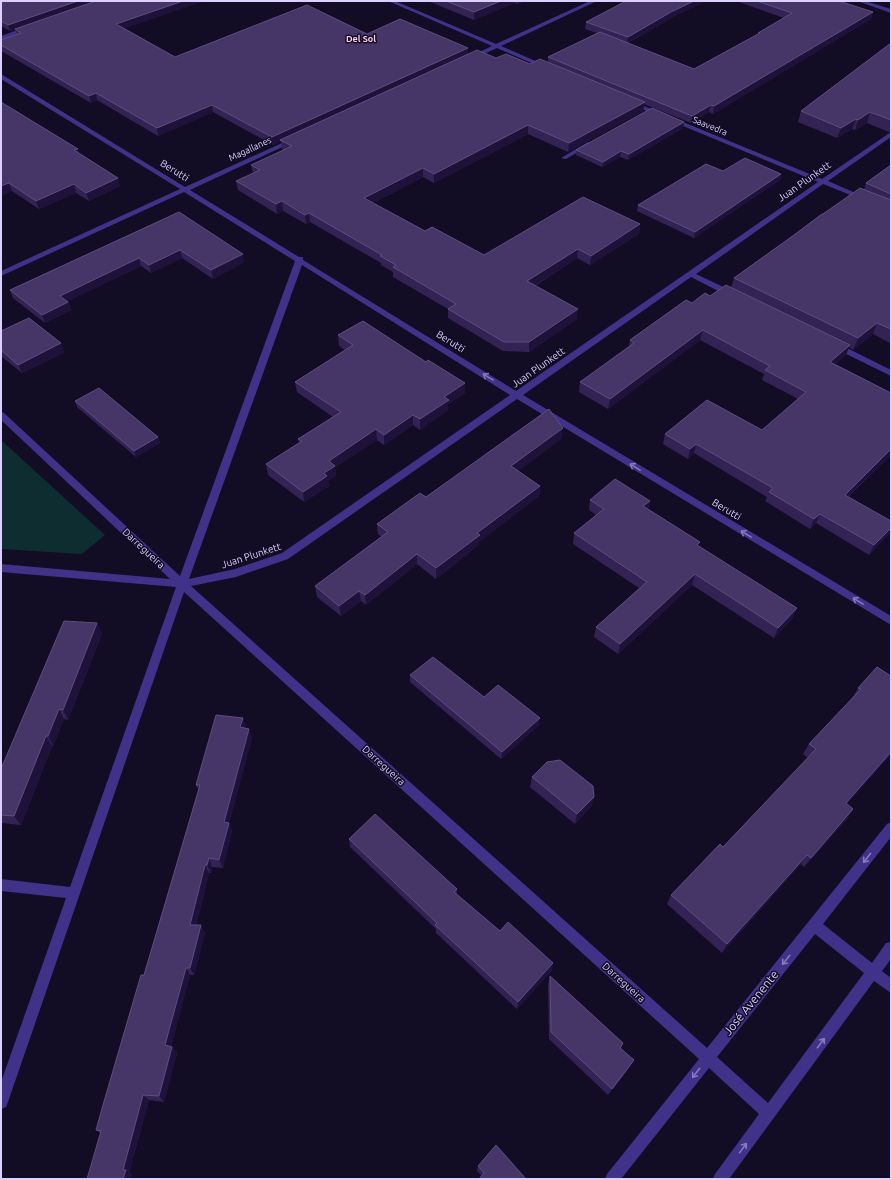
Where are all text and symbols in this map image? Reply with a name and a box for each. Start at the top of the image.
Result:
district label: Del Sol [346,34,376,44]
street label: Saavedra [691,115,729,137]
street label: Magallanes [227,135,273,163]
street label: Berutti [158,157,191,183]
street label: Juan Plunkett [776,159,833,204]
street label: Berutti [434,328,467,354]
street label: Juan Plunkett [510,345,567,390]
one-way arrow [482,373,494,381]
one-way arrow [629,462,641,470]
street label: Berutti [710,497,743,522]
street label: Darregueira [120,526,167,571]
one-way arrow [740,529,752,537]
street label: Juan Plunkett [220,541,282,570]
one-way arrow [853,597,864,605]
street label: Darregueira [360,743,407,787]
one-way arrow [862,853,871,864]
one-way arrow [781,955,790,966]
street label: Darregueira [600,960,647,1004]
street label: José Avenente [721,968,781,1038]
one-way arrow [817,1038,825,1049]
one-way arrow [692,1067,700,1078]
one-way arrow [739,1142,748,1153]

